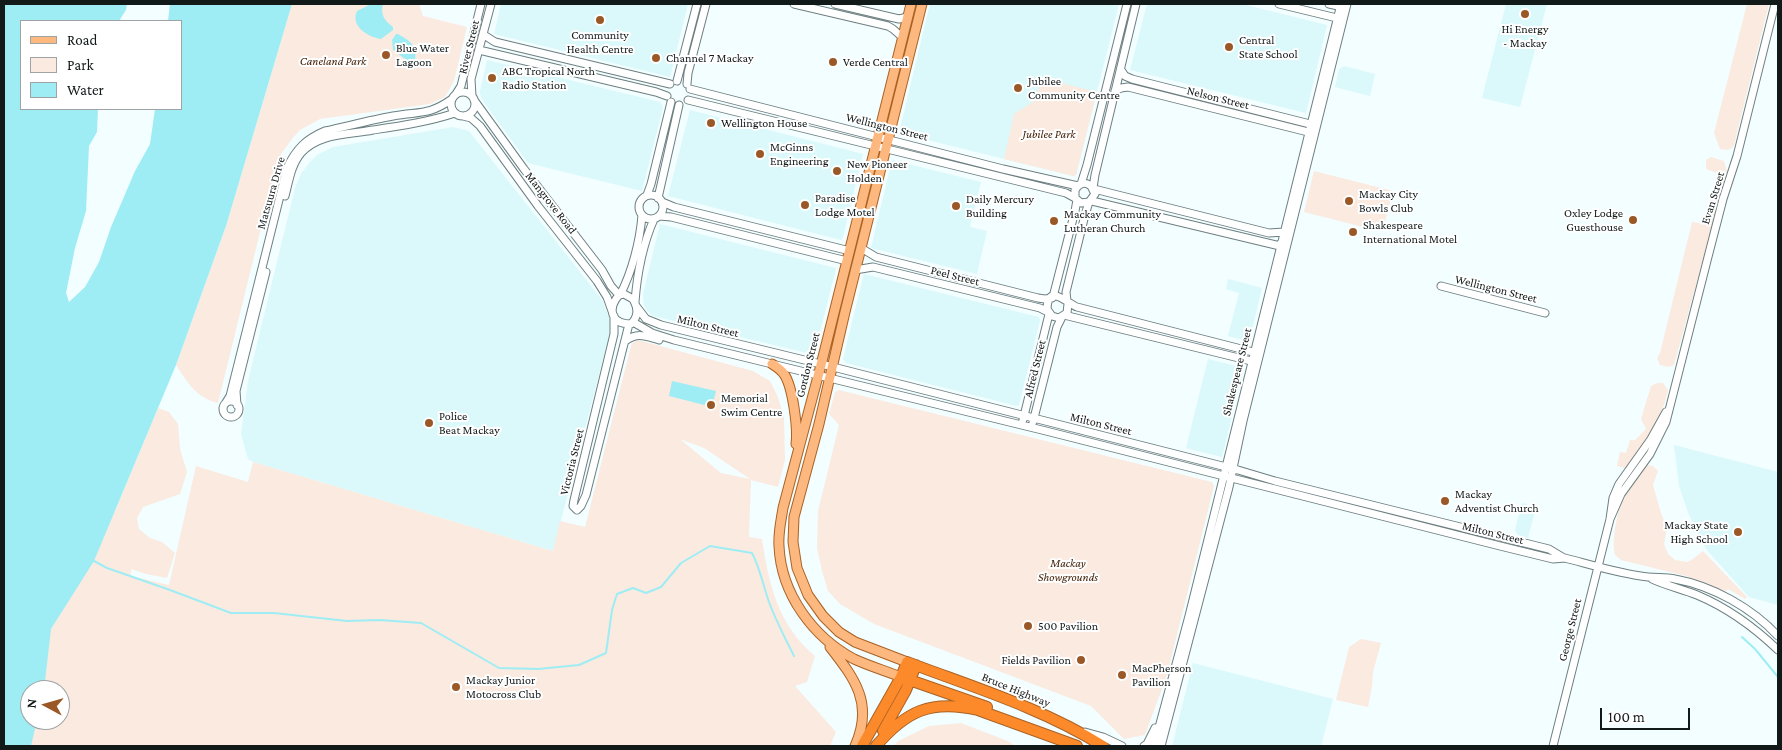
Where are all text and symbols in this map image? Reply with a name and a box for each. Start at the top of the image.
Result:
marker: Hi Energy - Mackay [1519,8,1531,20]
marker: Community Health Centre [594,14,606,26]
street label: River Street [455,19,483,75]
legend [20,20,182,110]
place label: Hi Energy - Mackay [1502,22,1548,50]
place label: Community Health Centre [567,28,633,56]
text: Road [67,32,97,48]
place label: Central State School [1239,33,1298,61]
place label: Blue Water Lagoon [396,41,449,69]
marker: Central State School [1223,41,1235,53]
marker: Blue Water Lagoon [380,49,392,61]
place label: Channel 7 Mackay [666,51,754,65]
marker: Channel 7 Mackay [650,52,662,64]
park label: Caneland Park [300,54,366,68]
place label: Verde Central [843,55,908,69]
marker: Verde Central [827,56,839,68]
text: Park [67,57,94,73]
place label: ABC Tropical North Radio Station [502,64,595,92]
marker: ABC Tropical North Radio Station [486,72,498,84]
place label: Jubilee Community Centre [1028,74,1120,102]
text: Water [67,82,104,98]
marker: Jubilee Community Centre [1012,82,1024,94]
street label: Nelson Street [1185,83,1251,113]
street label: Wellington Street [844,110,930,144]
place label: Wellington House [721,116,807,130]
marker: Wellington House [705,117,717,129]
park label: Jubilee Park [1022,127,1076,141]
place label: McGinns Engineering [770,140,829,168]
marker: McGinns Engineering [754,148,766,160]
street label: Matsuura Drive [254,155,288,231]
place label: New Pioneer Holden [847,157,908,185]
marker: New Pioneer Holden [831,165,843,177]
street label: Mangrove Road [522,169,580,237]
street label: Evan Street [1698,170,1728,226]
place label: Mackay City Bowls Club [1359,187,1418,215]
place label: Paradise Lodge Motel [815,191,875,219]
place label: Daily Mercury Building [966,192,1034,220]
marker: Mackay City Bowls Club [1343,195,1355,207]
marker: Paradise Lodge Motel [799,199,811,211]
marker: Daily Mercury Building [950,200,962,212]
place label: Oxley Lodge Guesthouse [1564,206,1623,234]
place label: Mackay Community Lutheran Church [1064,207,1161,235]
marker: Oxley Lodge Guesthouse [1627,214,1639,226]
marker: Mackay Community Lutheran Church [1048,215,1060,227]
place label: Shakespeare International Motel [1363,218,1457,246]
marker: Shakespeare International Motel [1347,226,1359,238]
street label: Peel Street [929,263,981,289]
street label: Wellington Street [1453,272,1539,306]
street label: Milton Street [676,311,740,341]
street label: Shakespeare Street [1219,327,1255,417]
street label: Gordon Street [793,331,823,399]
street label: Alfred Street [1021,338,1049,400]
place label: Memorial Swim Centre [721,391,782,419]
marker: Memorial Swim Centre [705,399,717,411]
place label: Police Beat Mackay [439,409,500,437]
street label: Milton Street [1069,409,1133,439]
marker: Police Beat Mackay [423,417,435,429]
street label: Victoria Street [557,427,587,497]
place label: Mackay Adventist Church [1455,487,1539,515]
marker: Mackay Adventist Church [1439,495,1451,507]
street label: Milton Street [1461,518,1525,548]
place label: Mackay State High School [1664,518,1728,546]
marker: Mackay State High School [1732,526,1744,538]
park label: Mackay Showgrounds [1038,556,1098,584]
street label: George Street [1555,597,1585,663]
place label: 500 Pavilion [1038,619,1098,633]
marker: 500 Pavilion [1022,620,1034,632]
place label: Fields Pavilion [1002,653,1071,667]
marker: Fields Pavilion [1075,654,1087,666]
place label: MacPherson Pavilion [1132,661,1192,689]
marker: MacPherson Pavilion [1116,669,1128,681]
street label: Bruce Highway [980,670,1052,710]
place label: Mackay Junior Motocross Club [466,673,541,701]
north arrow [20,680,70,730]
marker: Mackay Junior Motocross Club [450,681,462,693]
text: N [23,698,40,709]
scale bar [1602,698,1692,730]
text: 100 m [1608,709,1645,725]

